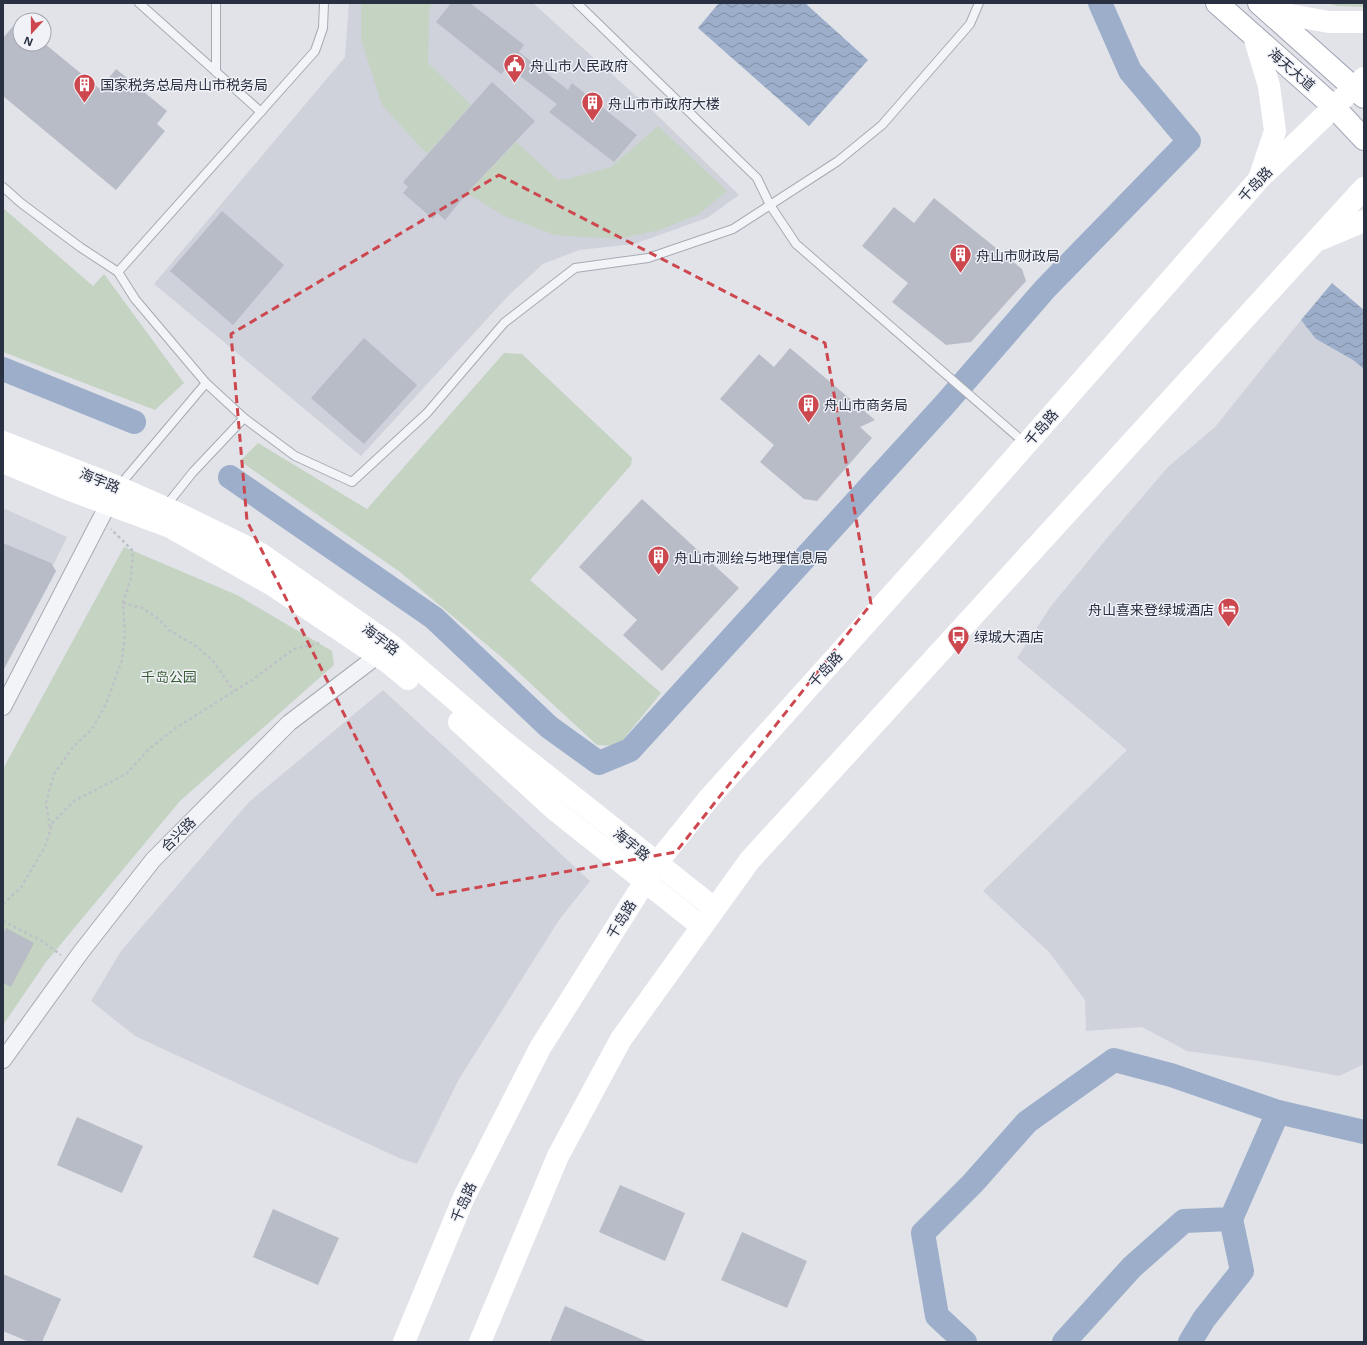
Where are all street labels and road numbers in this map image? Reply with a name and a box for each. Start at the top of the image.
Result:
street label: 海天大道 [1265,43,1319,95]
street label: 千岛路 [1234,162,1276,206]
street label: 千岛路 [1020,405,1062,449]
street label: 海宇路 [77,463,123,497]
street label: 海宇路 [359,619,403,659]
street label: 千岛路 [804,647,846,691]
street label: 合兴路 [156,812,200,856]
street label: 海宇路 [610,823,654,865]
street label: 千岛路 [602,896,640,942]
street label: 千岛路 [446,1179,480,1225]

